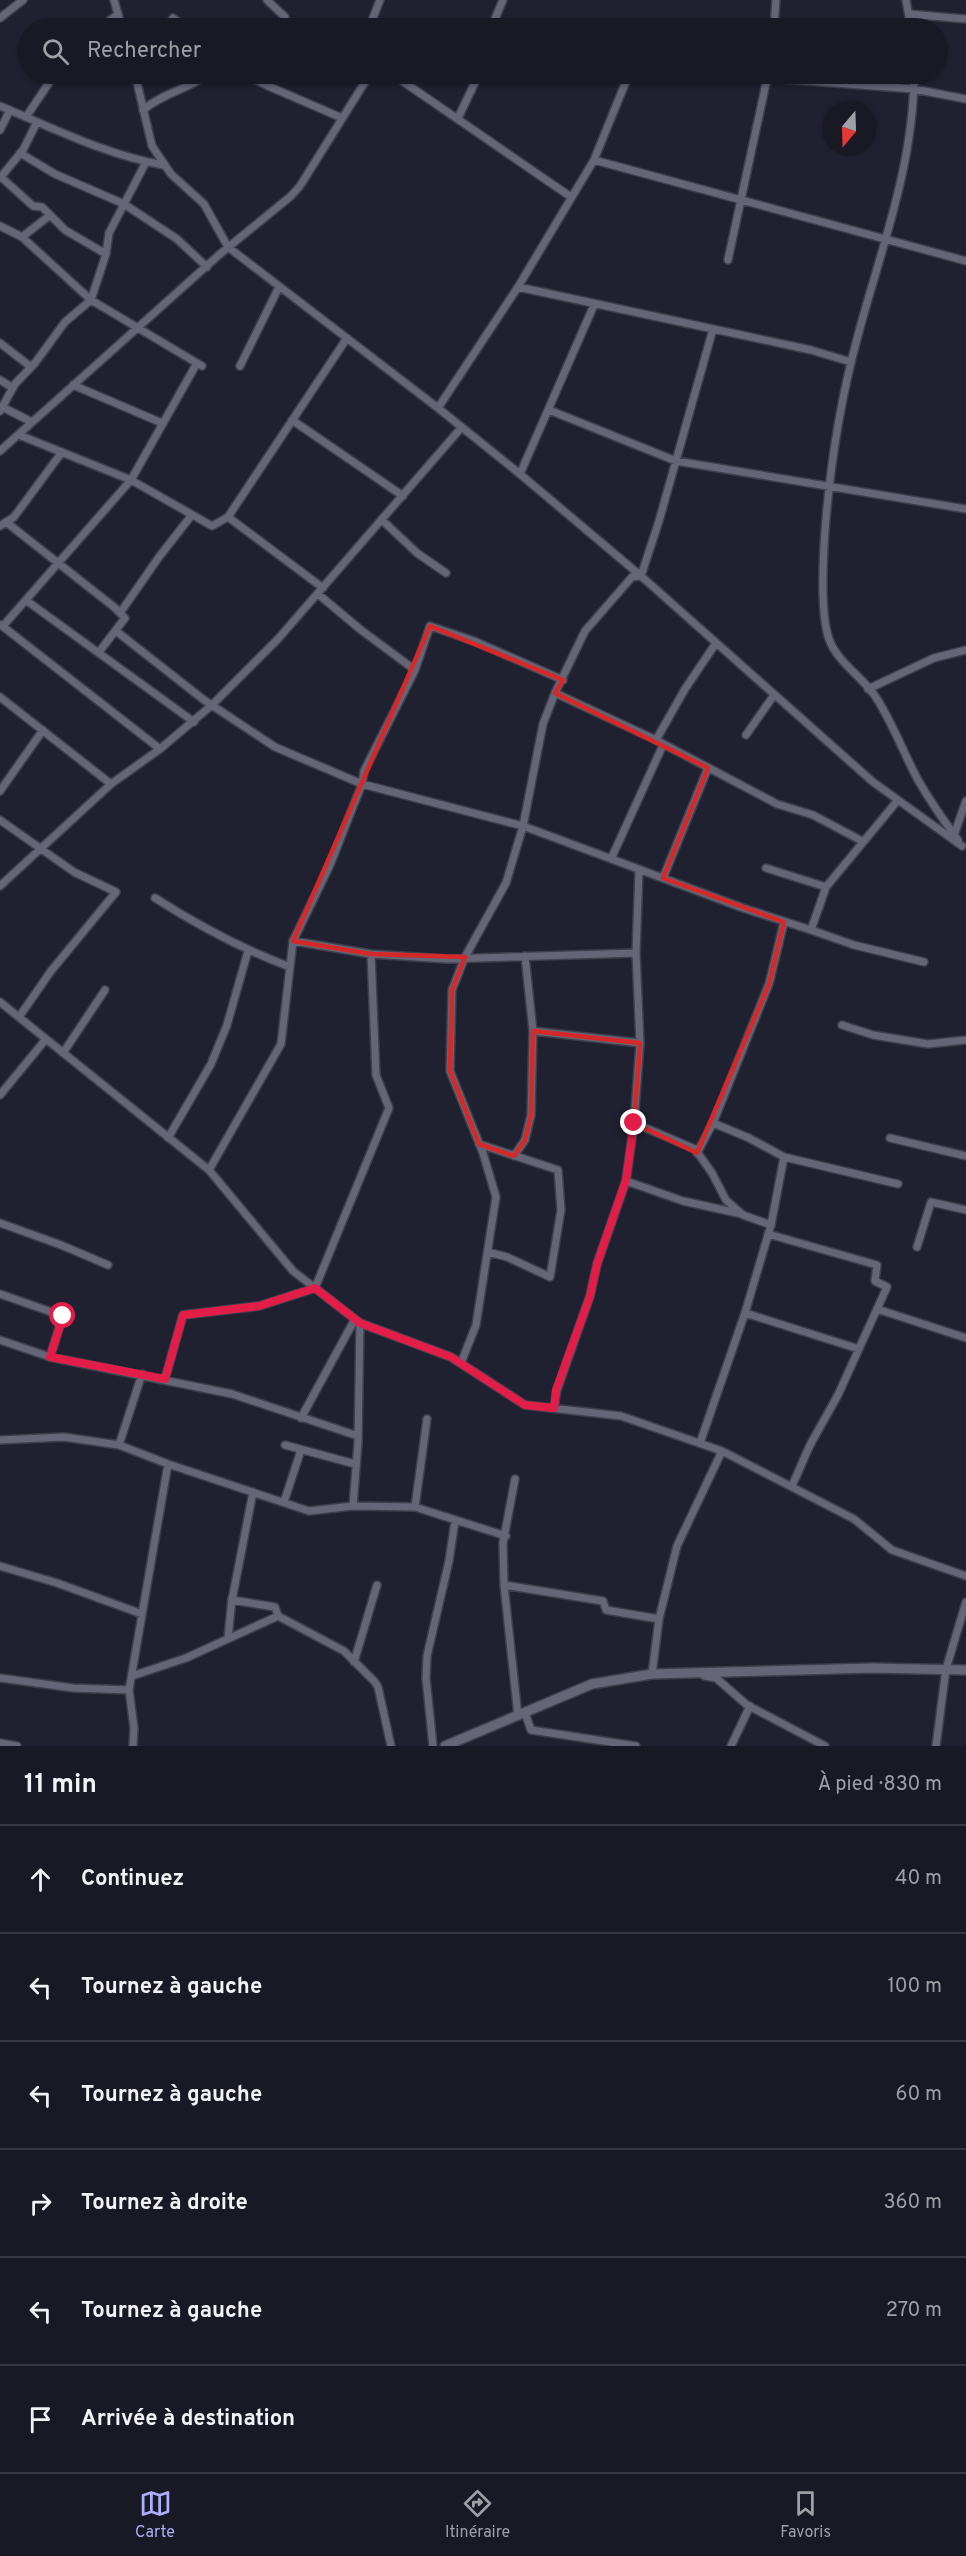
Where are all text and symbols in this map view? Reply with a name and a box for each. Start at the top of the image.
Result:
search box [18,18,948,84]
icon: search [39,35,72,68]
text: Rechercher [87,38,201,65]
north arrow [822,102,876,156]
route end [620,1109,646,1135]
route start [49,1302,75,1328]
text: 11 min [24,1769,97,1802]
text: À pied · 830 m [818,1772,942,1798]
icon: ahead [24,1863,57,1896]
text: Continuez [81,1866,184,1893]
text: 40 m [895,1866,942,1892]
icon: left [24,1971,57,2004]
text: Tournez à gauche [81,1974,262,2001]
text: 100 m [887,1974,942,2000]
icon: left [24,2079,57,2112]
text: Tournez à gauche [81,2082,262,2109]
text: 60 m [896,2082,942,2108]
icon: right [24,2187,57,2220]
text: Tournez à droite [81,2190,248,2217]
text: 360 m [884,2190,942,2216]
icon: left [24,2295,57,2328]
text: Tournez à gauche [81,2298,262,2325]
text: 270 m [886,2298,942,2324]
icon: arrive [24,2403,57,2436]
text: Arrivée à destination [81,2406,295,2433]
tab: Carte [135,2487,175,2543]
tab: Itinéraire [445,2487,510,2543]
tab: Favoris [780,2487,831,2543]

